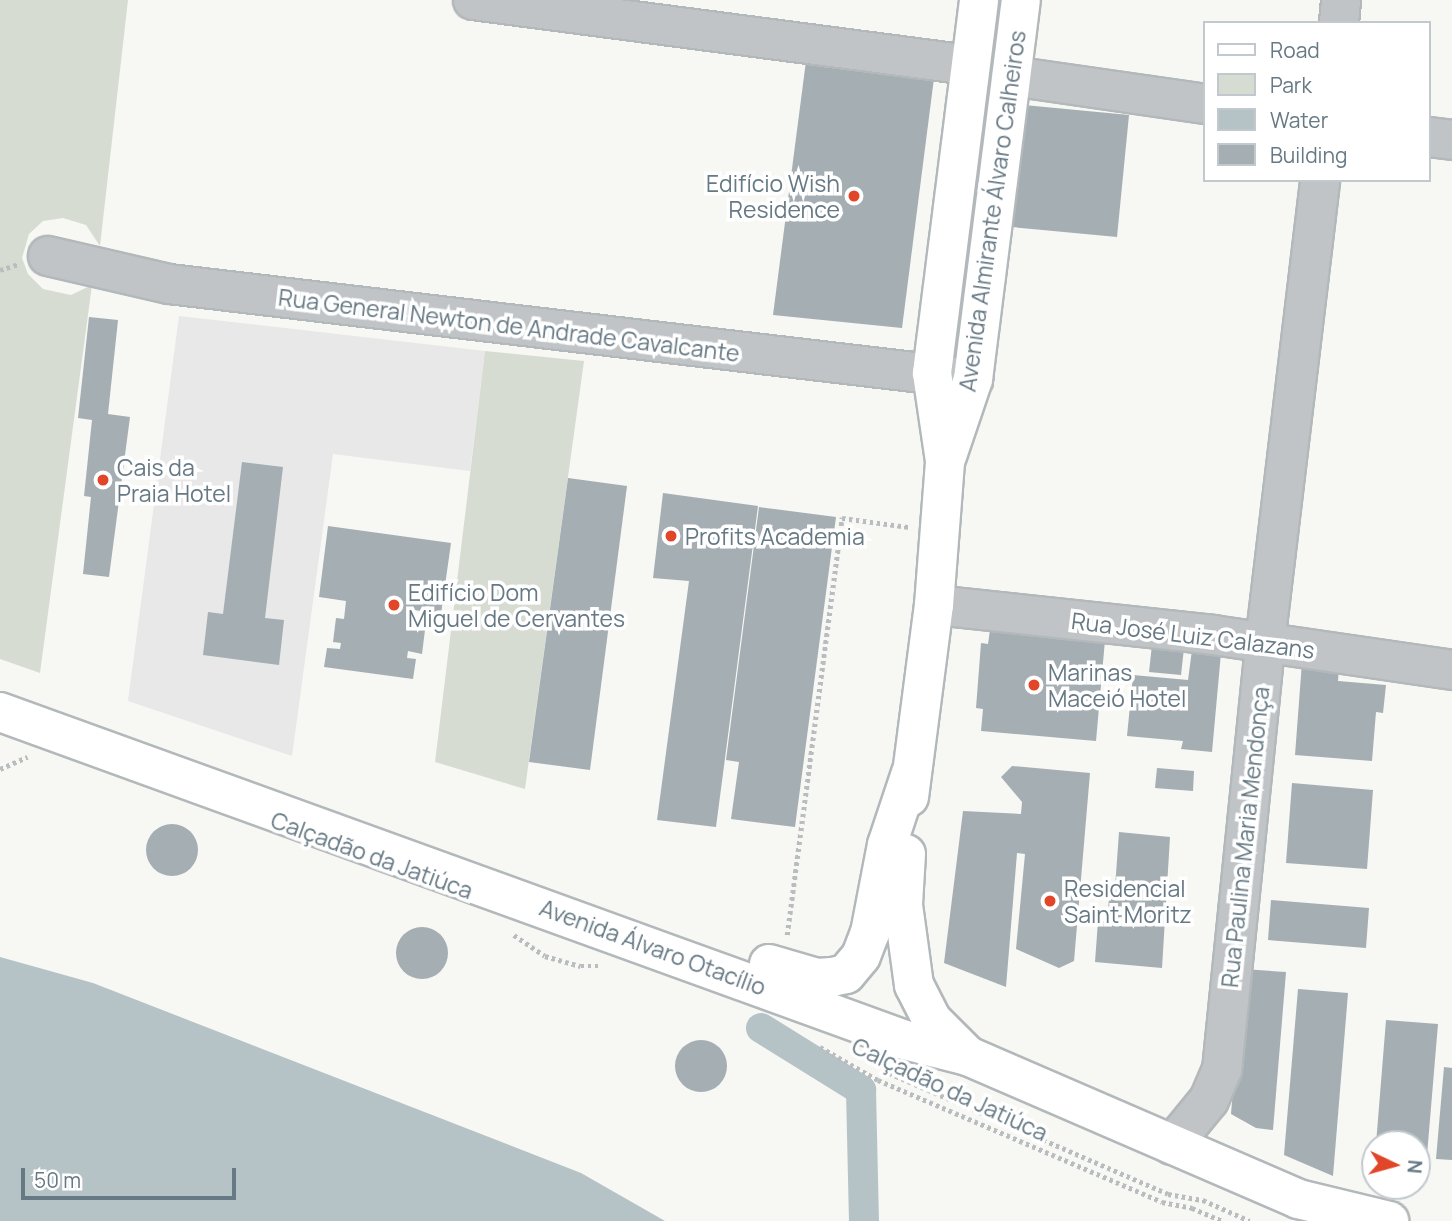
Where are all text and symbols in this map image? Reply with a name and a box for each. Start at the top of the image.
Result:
legend [1204,21,1431,182]
street label: Avenida Almirante Álvaro Calheiros [953,29,1031,393]
text: Road [1270,36,1320,64]
text: Park [1270,71,1312,99]
text: Water [1270,106,1328,134]
text: Building [1270,141,1347,169]
place label: Edifício Wish Residence [706,169,840,223]
marker: Edifício Wish Residence [846,188,862,204]
street label: Rua General Newton de Andrade Cavalcante [277,283,741,367]
place label: Cais da Praia Hotel [117,453,231,507]
marker: Cais da Praia Hotel [95,472,111,488]
place label: Profits Academia [685,522,865,550]
marker: Profits Academia [663,528,679,544]
place label: Edifício Dom Miguel de Cervantes [408,578,625,632]
marker: Edifício Dom Miguel de Cervantes [386,597,402,613]
street label: Rua José Luiz Calazans [1070,606,1316,664]
place label: Marinas Maceió Hotel [1048,658,1186,712]
marker: Marinas Maceió Hotel [1026,677,1042,693]
street label: Rua Paulina Maria Mendonça [1215,685,1275,989]
street label: Calçadão da Jatiúca [267,806,477,904]
place label: Residencial Saint Moritz [1064,874,1192,928]
street label: Avenida Álvaro Otacílio [536,893,770,1001]
marker: Residencial Saint Moritz [1042,893,1058,909]
street label: Calçadão da Jatiúca [848,1032,1052,1146]
north arrow [1361,1130,1431,1200]
scale bar [24,1154,240,1198]
text: N [1401,1159,1428,1175]
text: 50 m [34,1166,81,1194]

